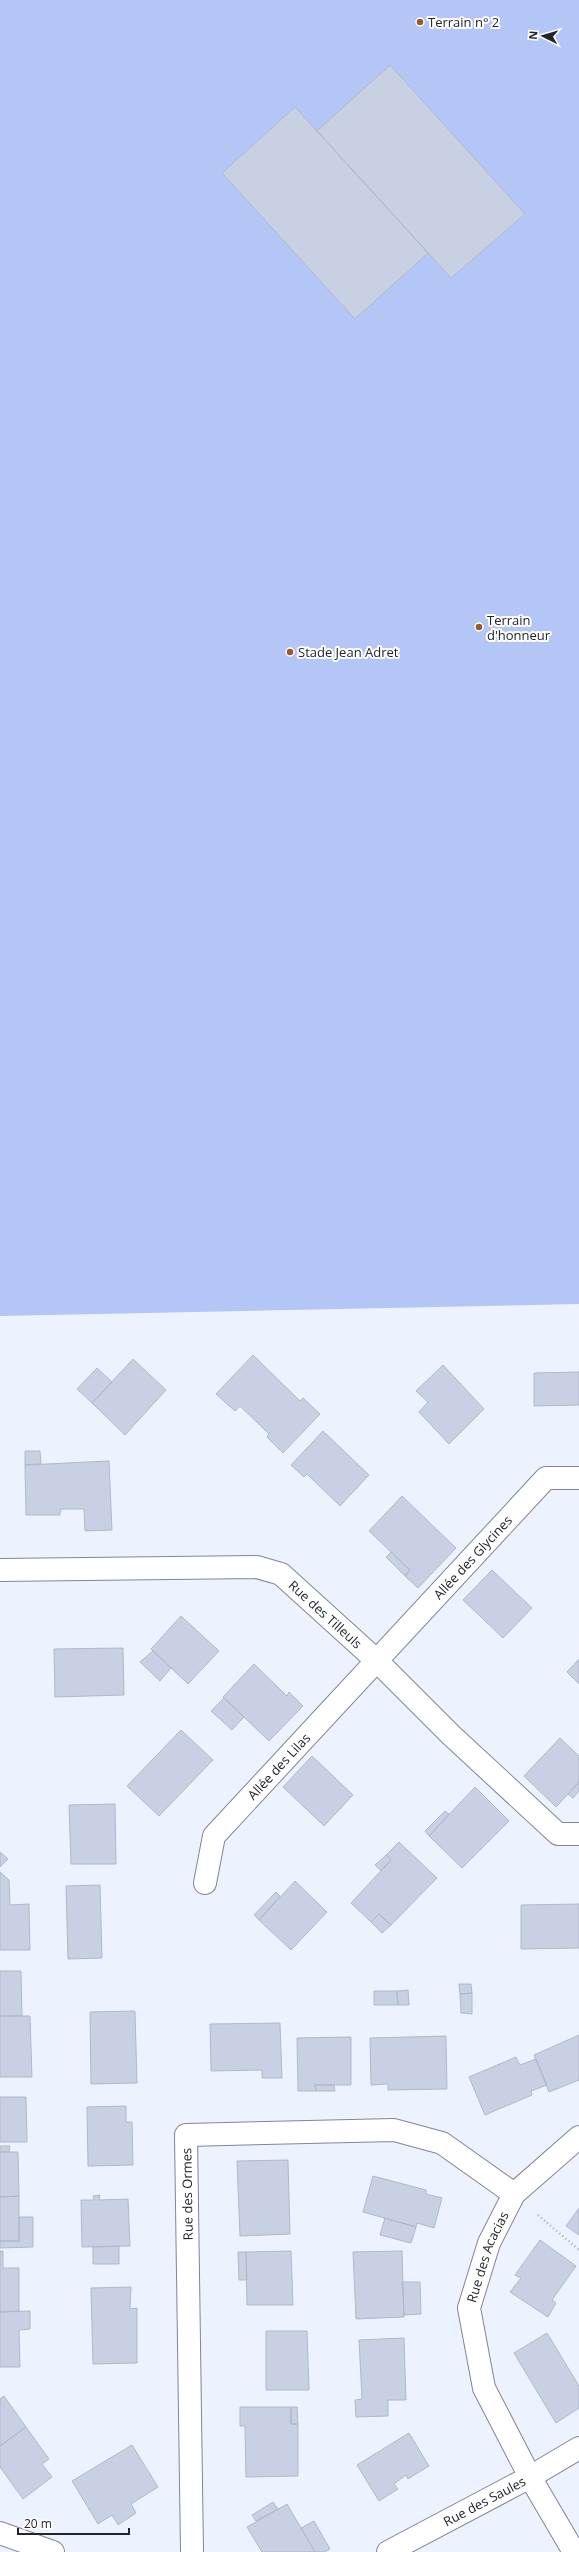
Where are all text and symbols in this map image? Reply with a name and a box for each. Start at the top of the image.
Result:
place label: Terrain n° 2 [428,13,499,31]
north arrow [523,16,563,56]
marker: Terrain n° 2 [415,17,425,27]
text: N [525,30,540,40]
place label: Terrain d'honneur [487,611,551,644]
marker: Terrain d'honneur [474,622,484,632]
place label: Stade Jean Adret [298,643,399,661]
marker: Stade Jean Adret [285,647,295,657]
street label: Allée des Glycines [429,1512,516,1603]
street label: Rue des Tilleuls [285,1576,366,1652]
street label: Allée des Lilas [243,1729,314,1803]
street label: Rue des Ormes [177,2148,197,2240]
street label: Rue des Acacias [462,2208,513,2305]
street label: Rue des Saules [440,2472,529,2530]
scale bar [18,2510,129,2536]
text: 20 m [24,2515,52,2532]

